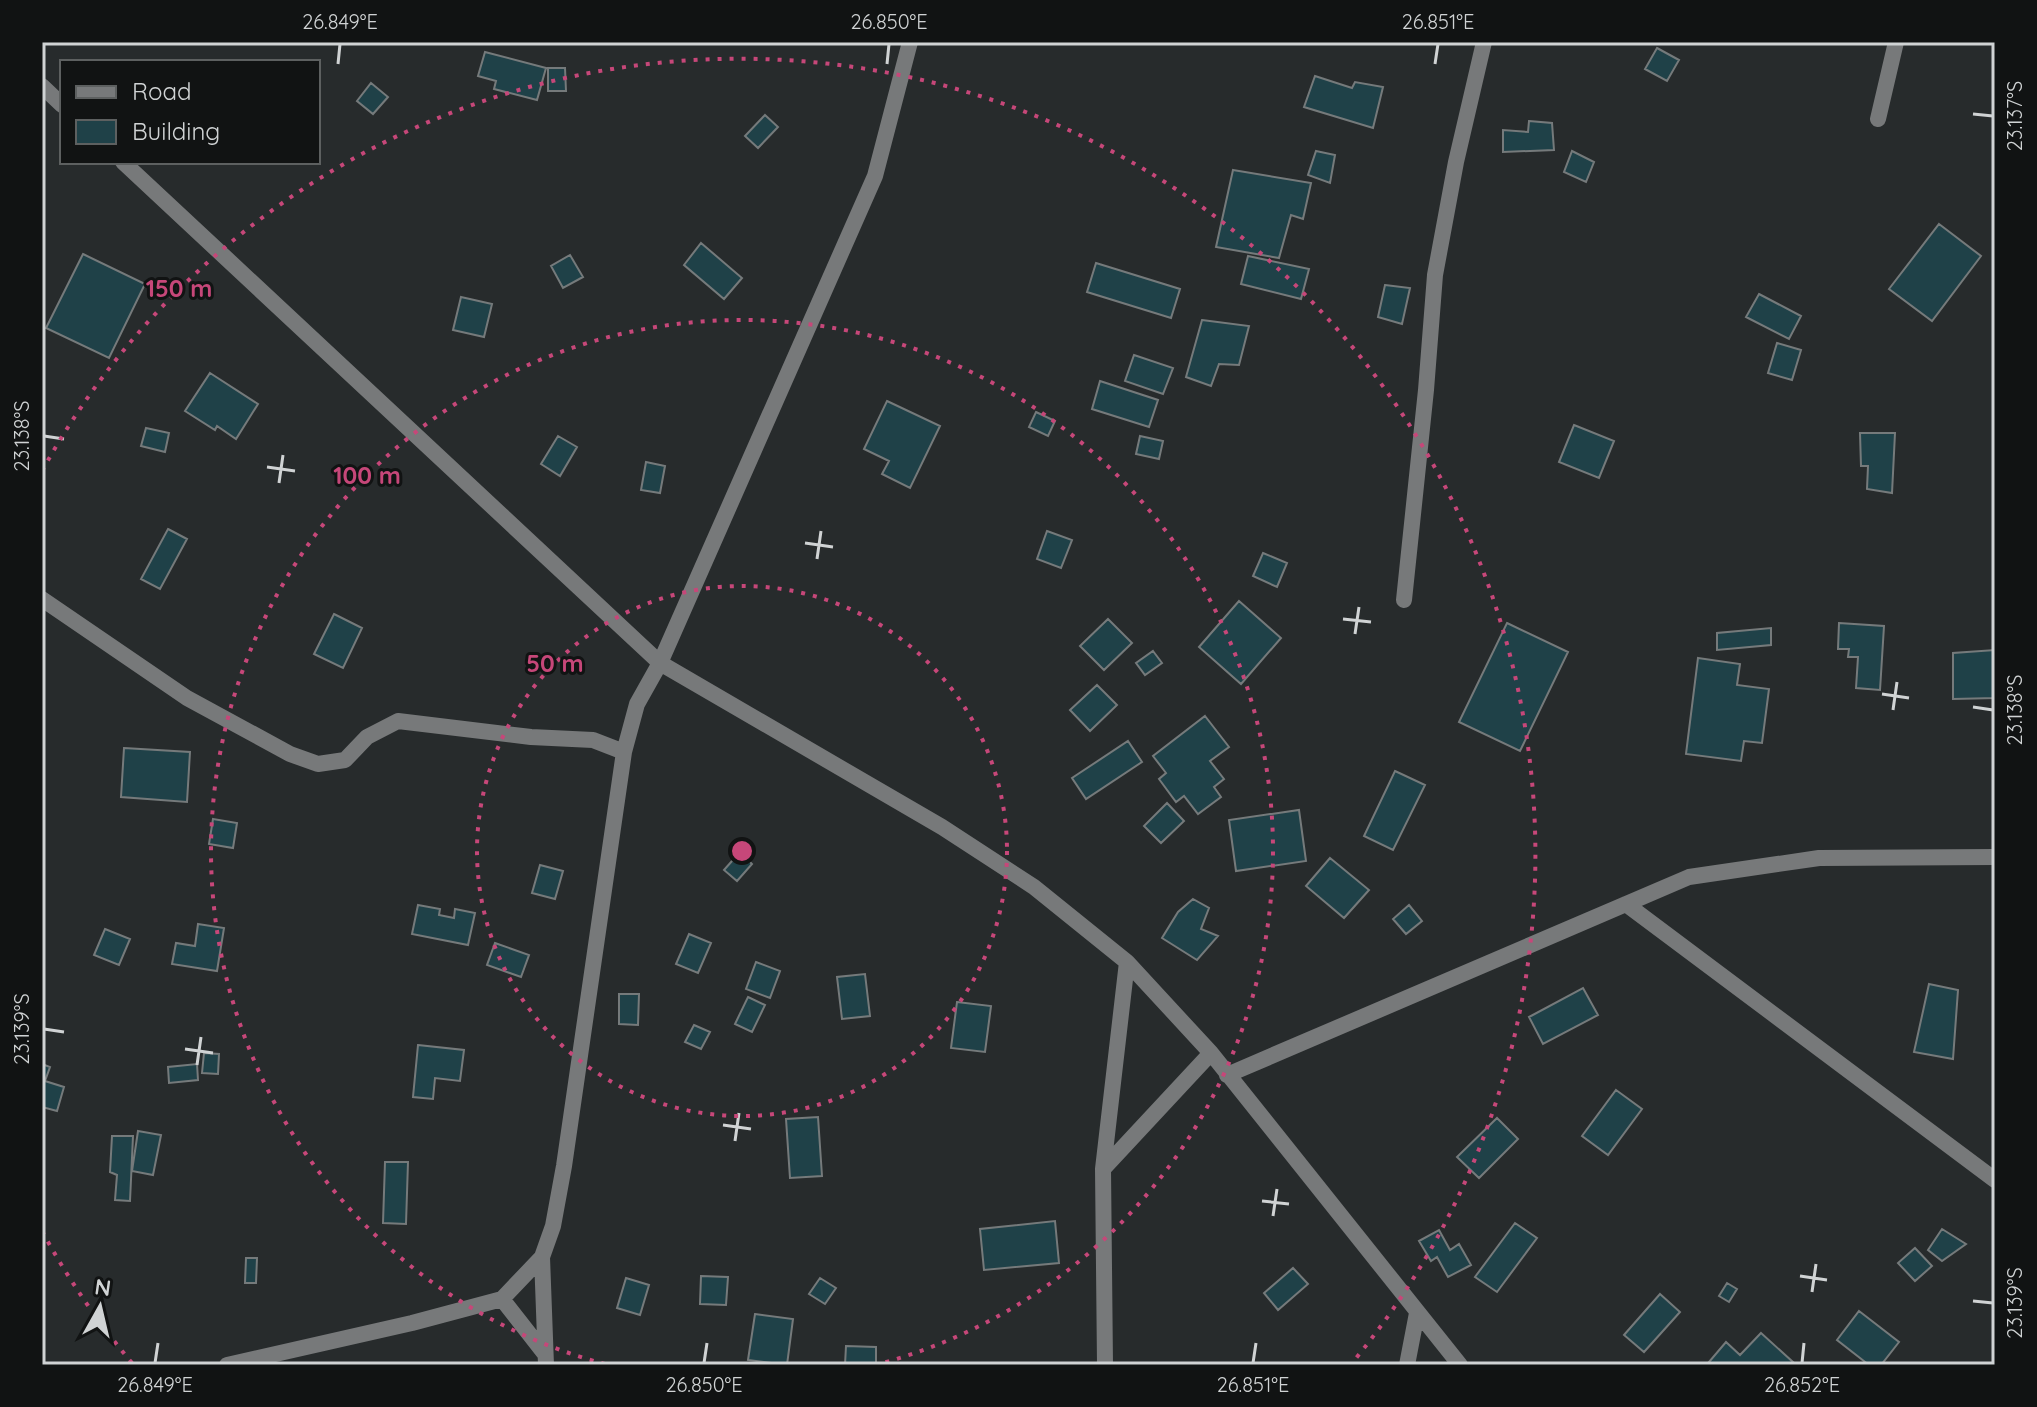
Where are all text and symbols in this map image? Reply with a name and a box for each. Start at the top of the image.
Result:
text: 26.849°E [302,9,378,34]
text: 26.850°E [850,9,928,34]
text: 26.851°E [1402,9,1474,34]
legend [60,60,320,164]
text: Road [132,76,192,106]
text: 23.137°S [2002,81,2027,151]
text: Building [132,116,220,146]
text: 150 m [146,273,212,303]
text: 23.138°S [9,401,34,471]
text: 100 m [333,460,401,490]
text: 50 m [526,648,584,678]
text: 23.138°S [2002,675,2027,745]
centre of rings [728,837,756,865]
text: 23.139°S [9,993,34,1065]
north arrow [60,1267,140,1347]
text: 23.139°S [2002,1267,2027,1339]
text: N [93,1272,113,1302]
text: 26.849°E [117,1372,193,1397]
text: 26.850°E [665,1372,743,1397]
text: 26.851°E [1217,1372,1289,1397]
text: 26.852°E [1764,1372,1840,1397]

